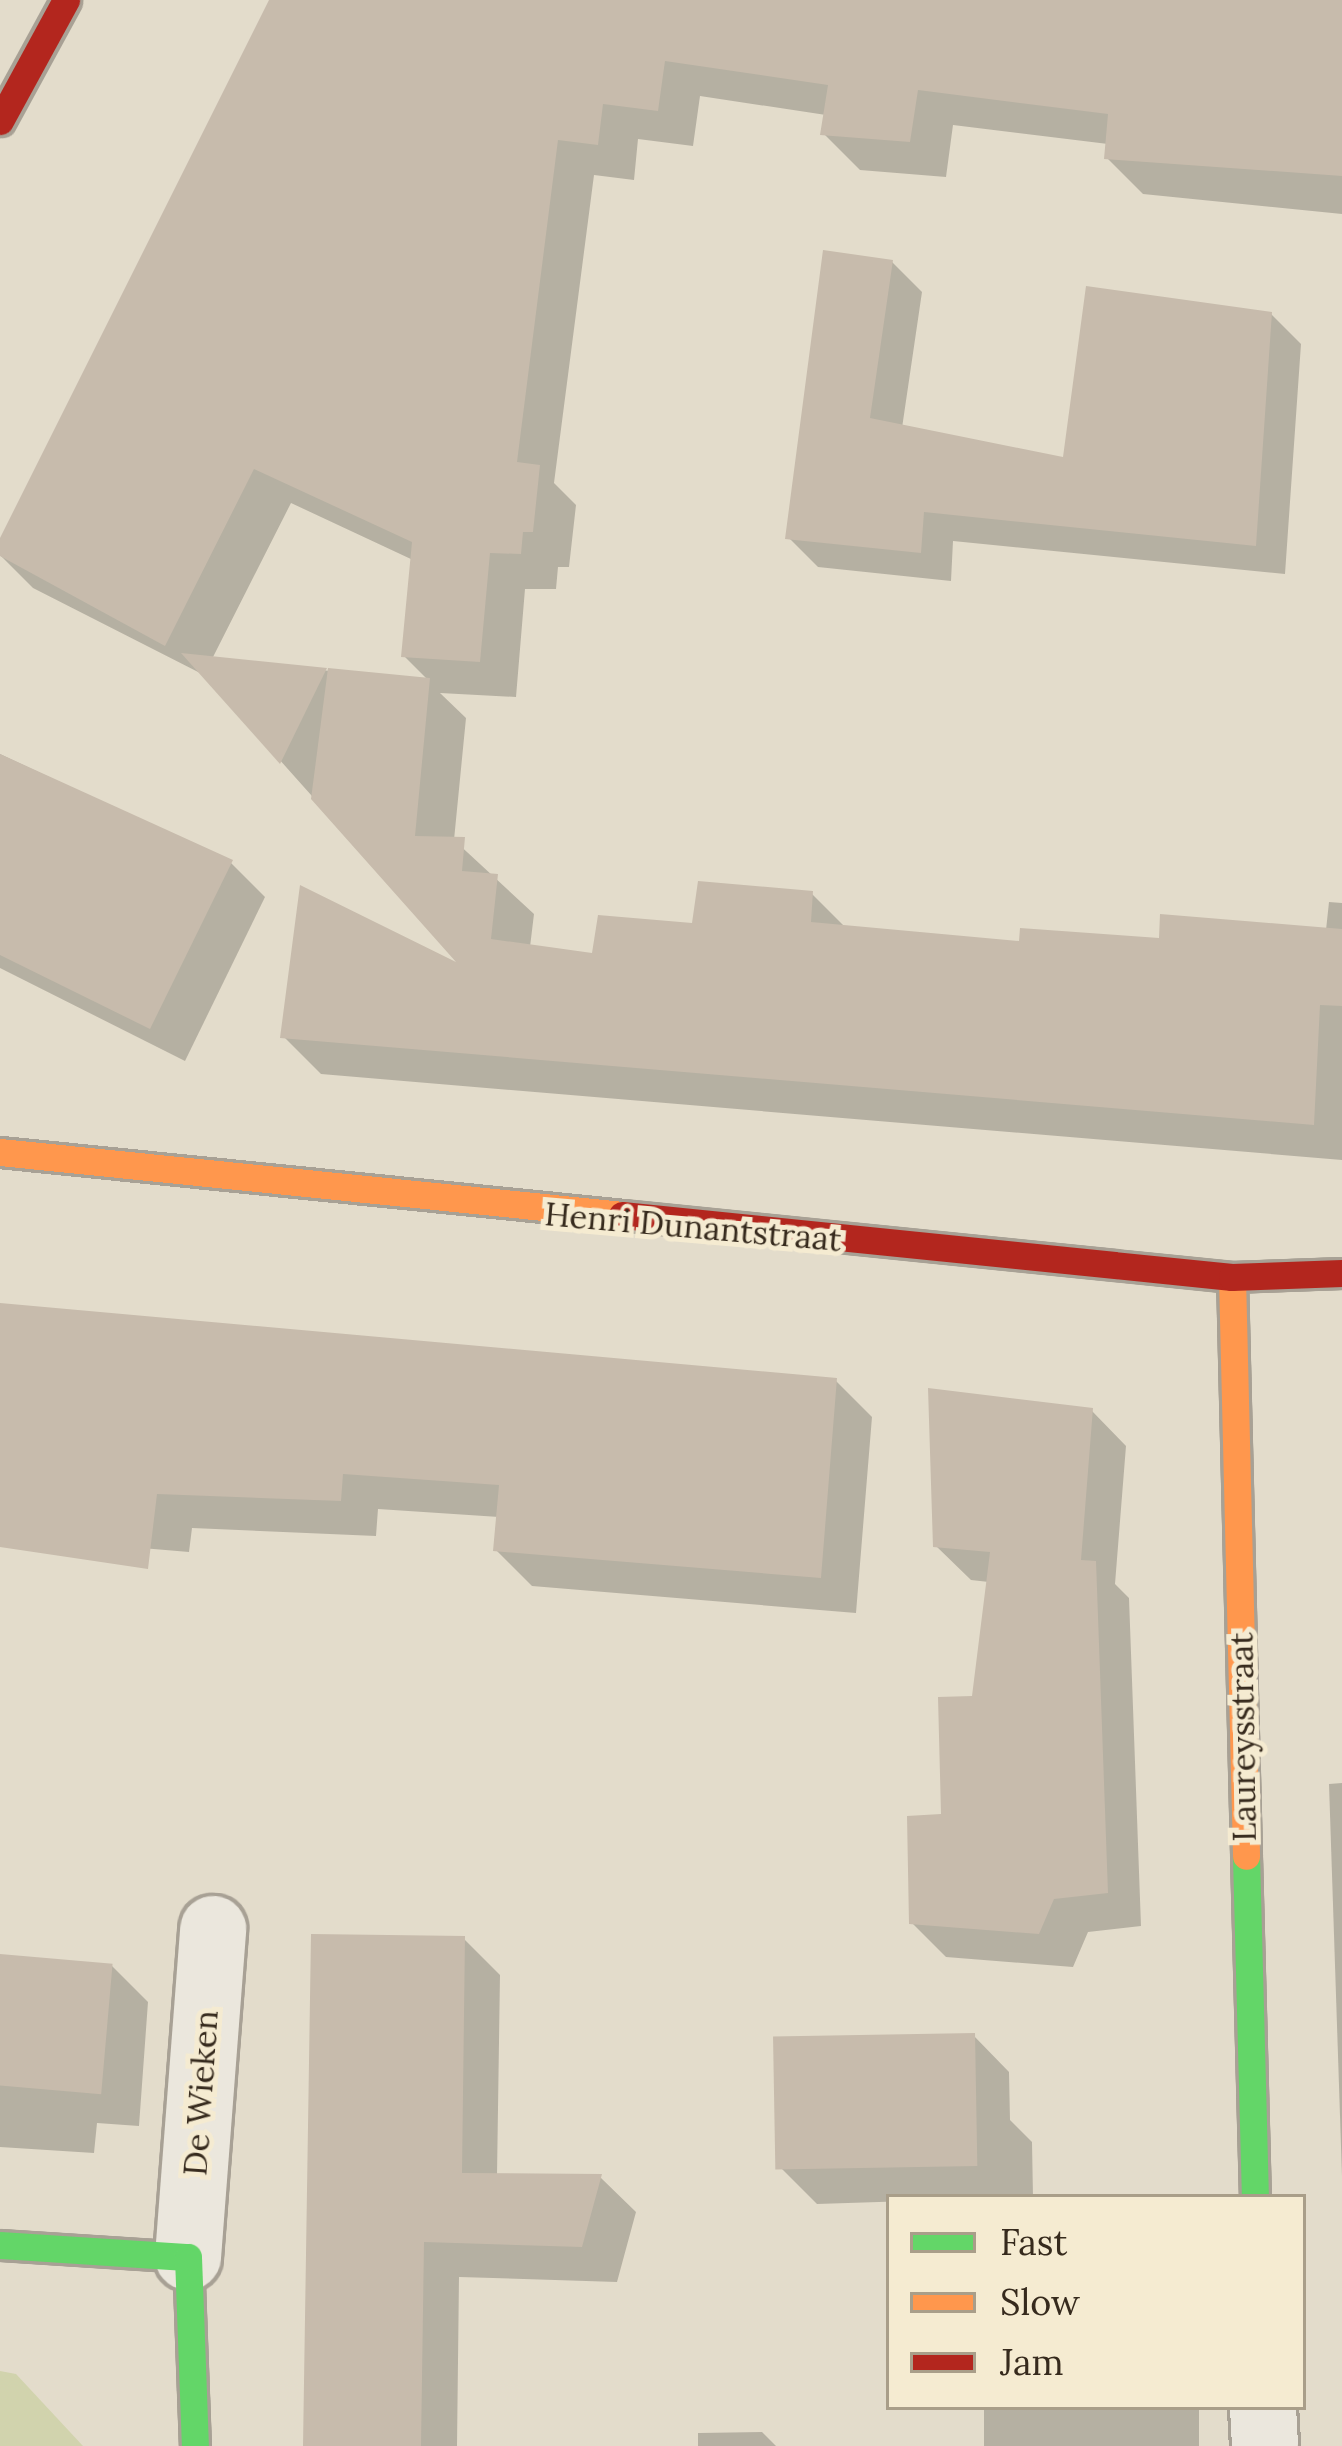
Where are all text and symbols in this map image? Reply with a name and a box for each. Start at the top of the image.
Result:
street label: Henri Dunantstraat [543,1194,843,1260]
street label: Laureysstraat [1221,1632,1265,1842]
street label: De Wieken [175,2009,227,2177]
legend [886,2194,1306,2410]
text: Fast [1000,2219,1067,2265]
text: Slow [1000,2279,1080,2325]
text: Jam [1000,2339,1064,2385]

